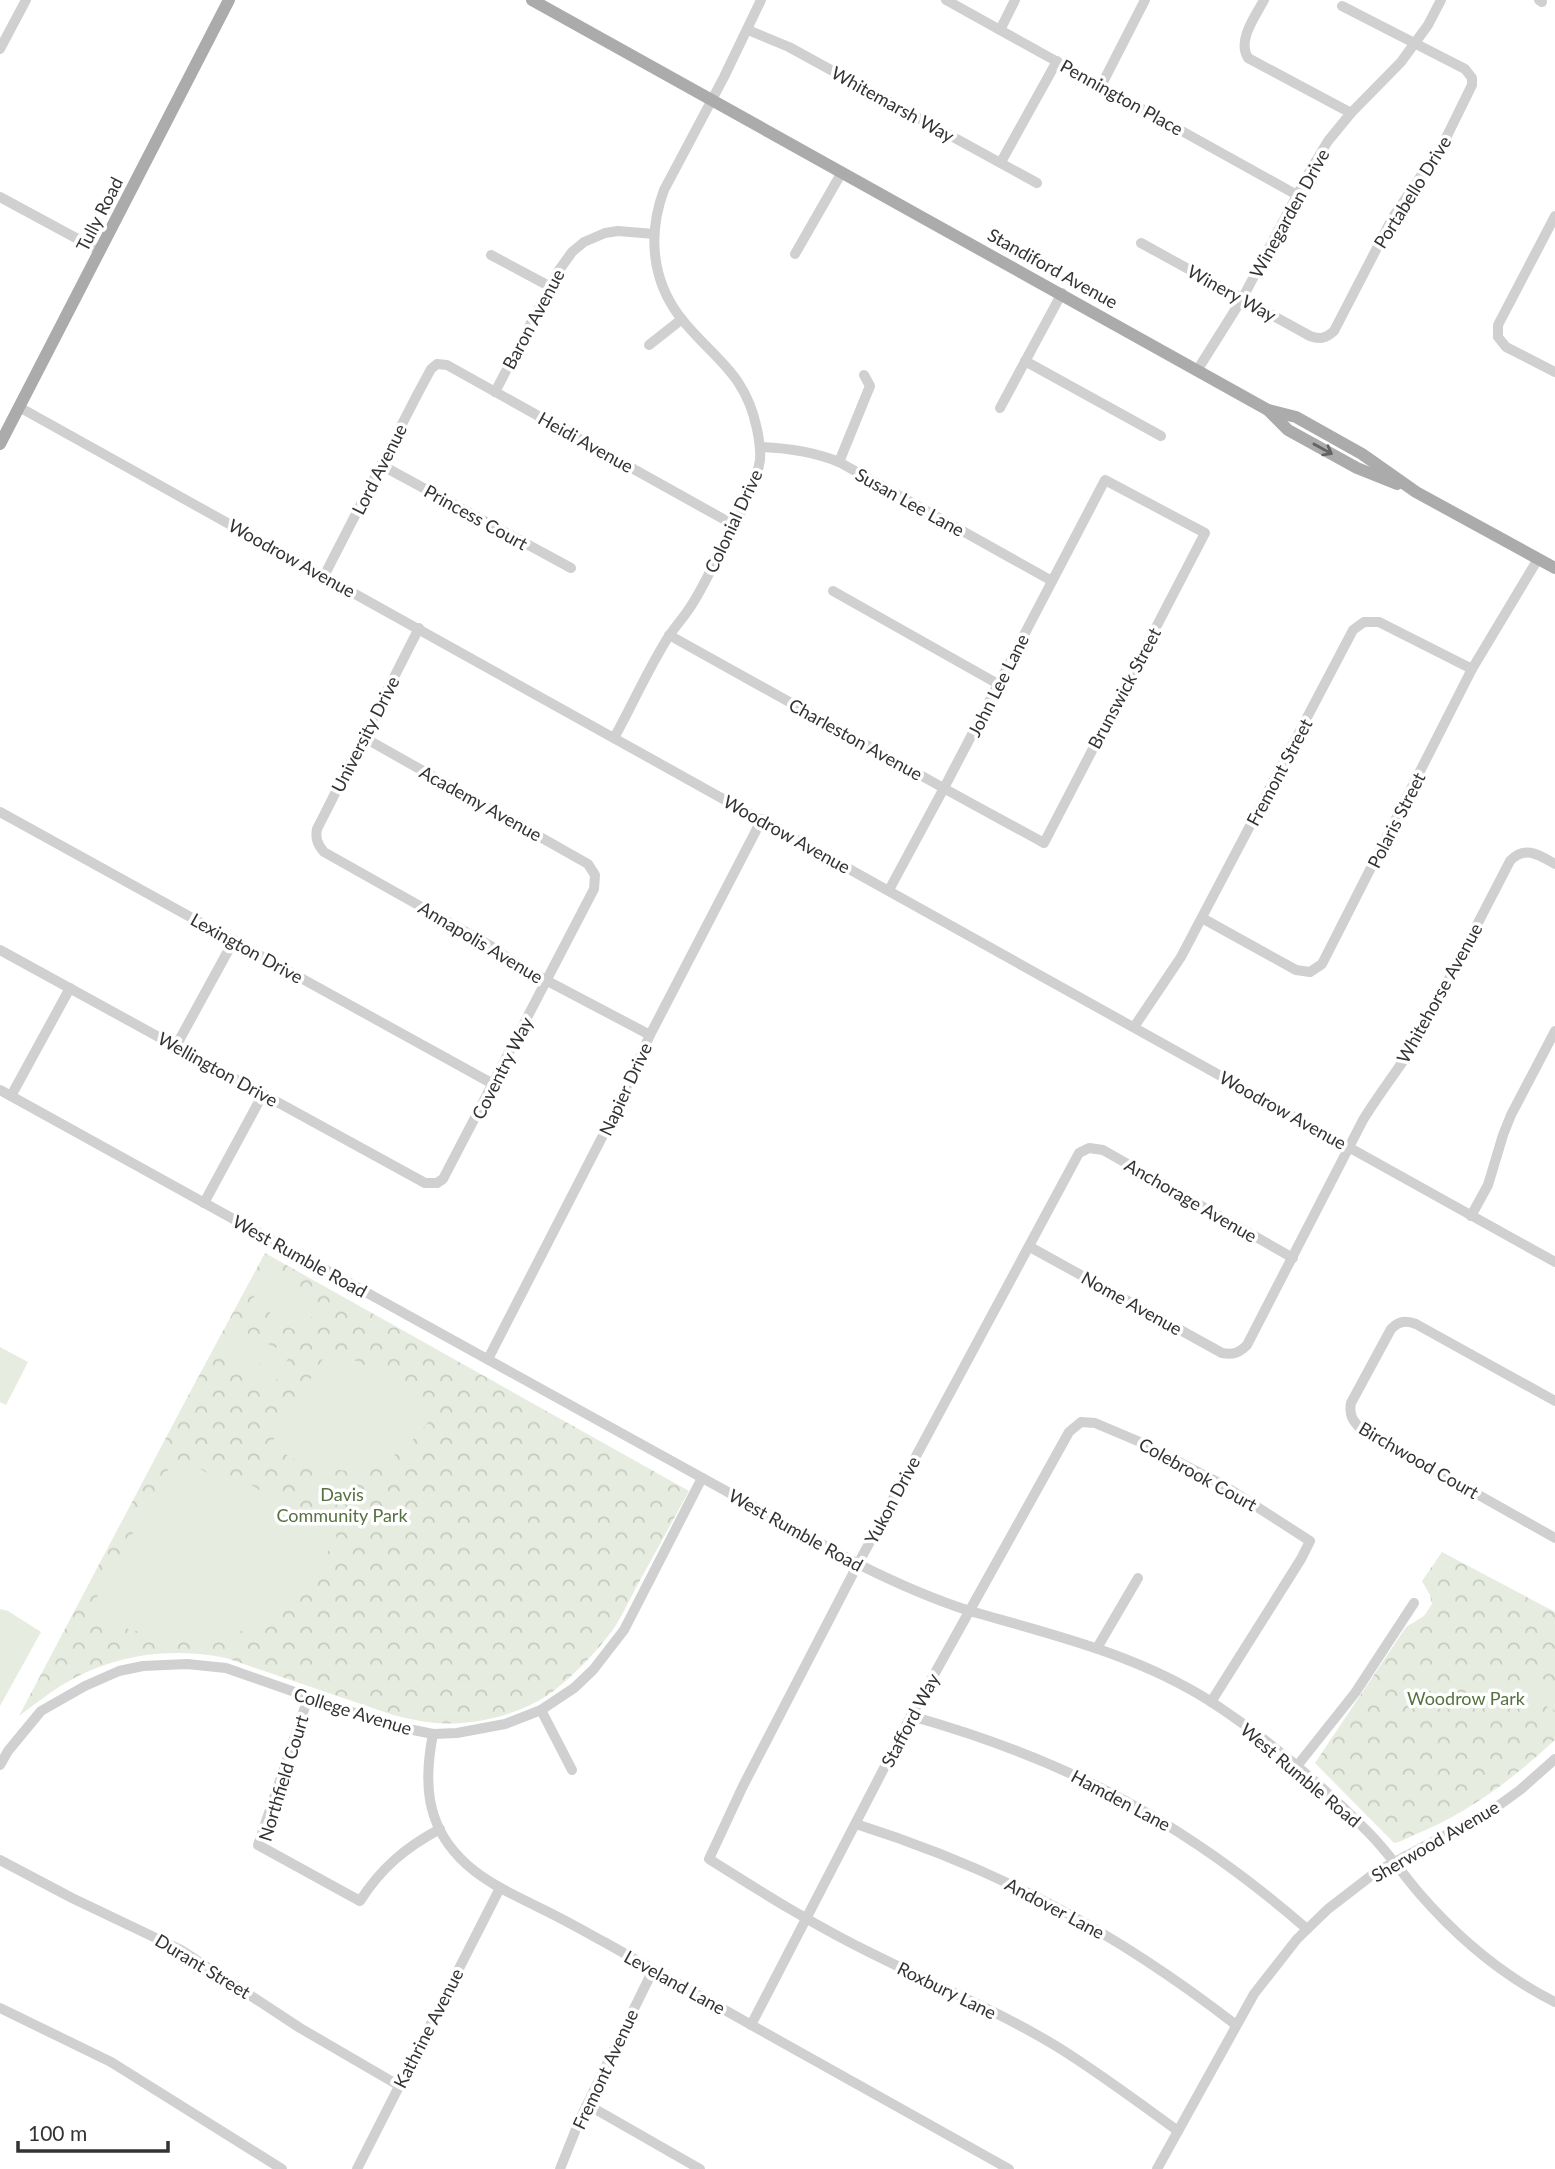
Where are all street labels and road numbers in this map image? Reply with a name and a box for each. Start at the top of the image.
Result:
street label: Pennington Place [1057,54,1187,140]
street label: Whitemarsh Way [828,61,959,147]
street label: Portabello Drive [1369,132,1455,252]
street label: Winegarden Drive [1244,145,1334,281]
street label: Tully Road [71,173,127,255]
street label: Standiford Avenue [984,223,1122,313]
street label: Winery Way [1184,260,1281,327]
street label: Baron Avenue [497,265,569,373]
street label: Heidi Avenue [535,407,637,477]
street label: Lord Avenue [347,420,411,518]
street label: Susan Lee Lane [852,463,968,541]
street label: Colonial Drive [699,466,767,576]
street label: Princess Court [420,480,532,555]
street label: Woodrow Avenue [225,514,359,602]
street label: Brunswick Street [1083,623,1165,752]
street label: John Lee Lane [963,630,1033,740]
street label: University Drive [326,672,404,796]
street label: Charleston Avenue [785,693,927,785]
street label: Fremont Street [1241,714,1317,829]
street label: Academy Avenue [416,760,546,846]
street label: Polaris Street [1362,768,1430,872]
street label: Woodrow Avenue [720,790,854,878]
street label: Annapolis Avenue [415,896,547,988]
street label: Lexington Drive [187,908,307,988]
street label: Whitehorse Avenue [1391,919,1487,1067]
street label: Coventry Way [467,1012,538,1123]
street label: Wellington Drive [154,1027,282,1111]
street label: Napier Drive [594,1039,656,1139]
street label: Woodrow Avenue [1216,1066,1350,1154]
street label: Anchorage Avenue [1121,1153,1261,1247]
street label: West Rumble Road [229,1210,371,1302]
street label: Nome Avenue [1078,1266,1186,1340]
street label: Birchwood Court [1355,1417,1483,1503]
street label: Colebrook Court [1135,1433,1261,1516]
street label: Yukon Drive [860,1452,924,1548]
street label: West Rumble Road [725,1484,867,1576]
street label: Stafford Way [876,1669,944,1771]
street label: College Avenue [291,1683,415,1739]
street label: Northfield Court [253,1712,313,1844]
street label: West Rumble Road [1236,1718,1366,1832]
street label: Hamden Lane [1068,1765,1174,1835]
street label: Sherwood Avenue [1367,1796,1503,1886]
street label: Andover Lane [1002,1873,1108,1943]
street label: Durant Street [151,1929,255,2003]
street label: Leveland Lane [621,1945,729,2019]
street label: Roxbury Lane [894,1957,1000,2023]
street label: Kathrine Avenue [388,1965,468,2091]
street label: Fremont Avenue [568,2005,642,2133]

